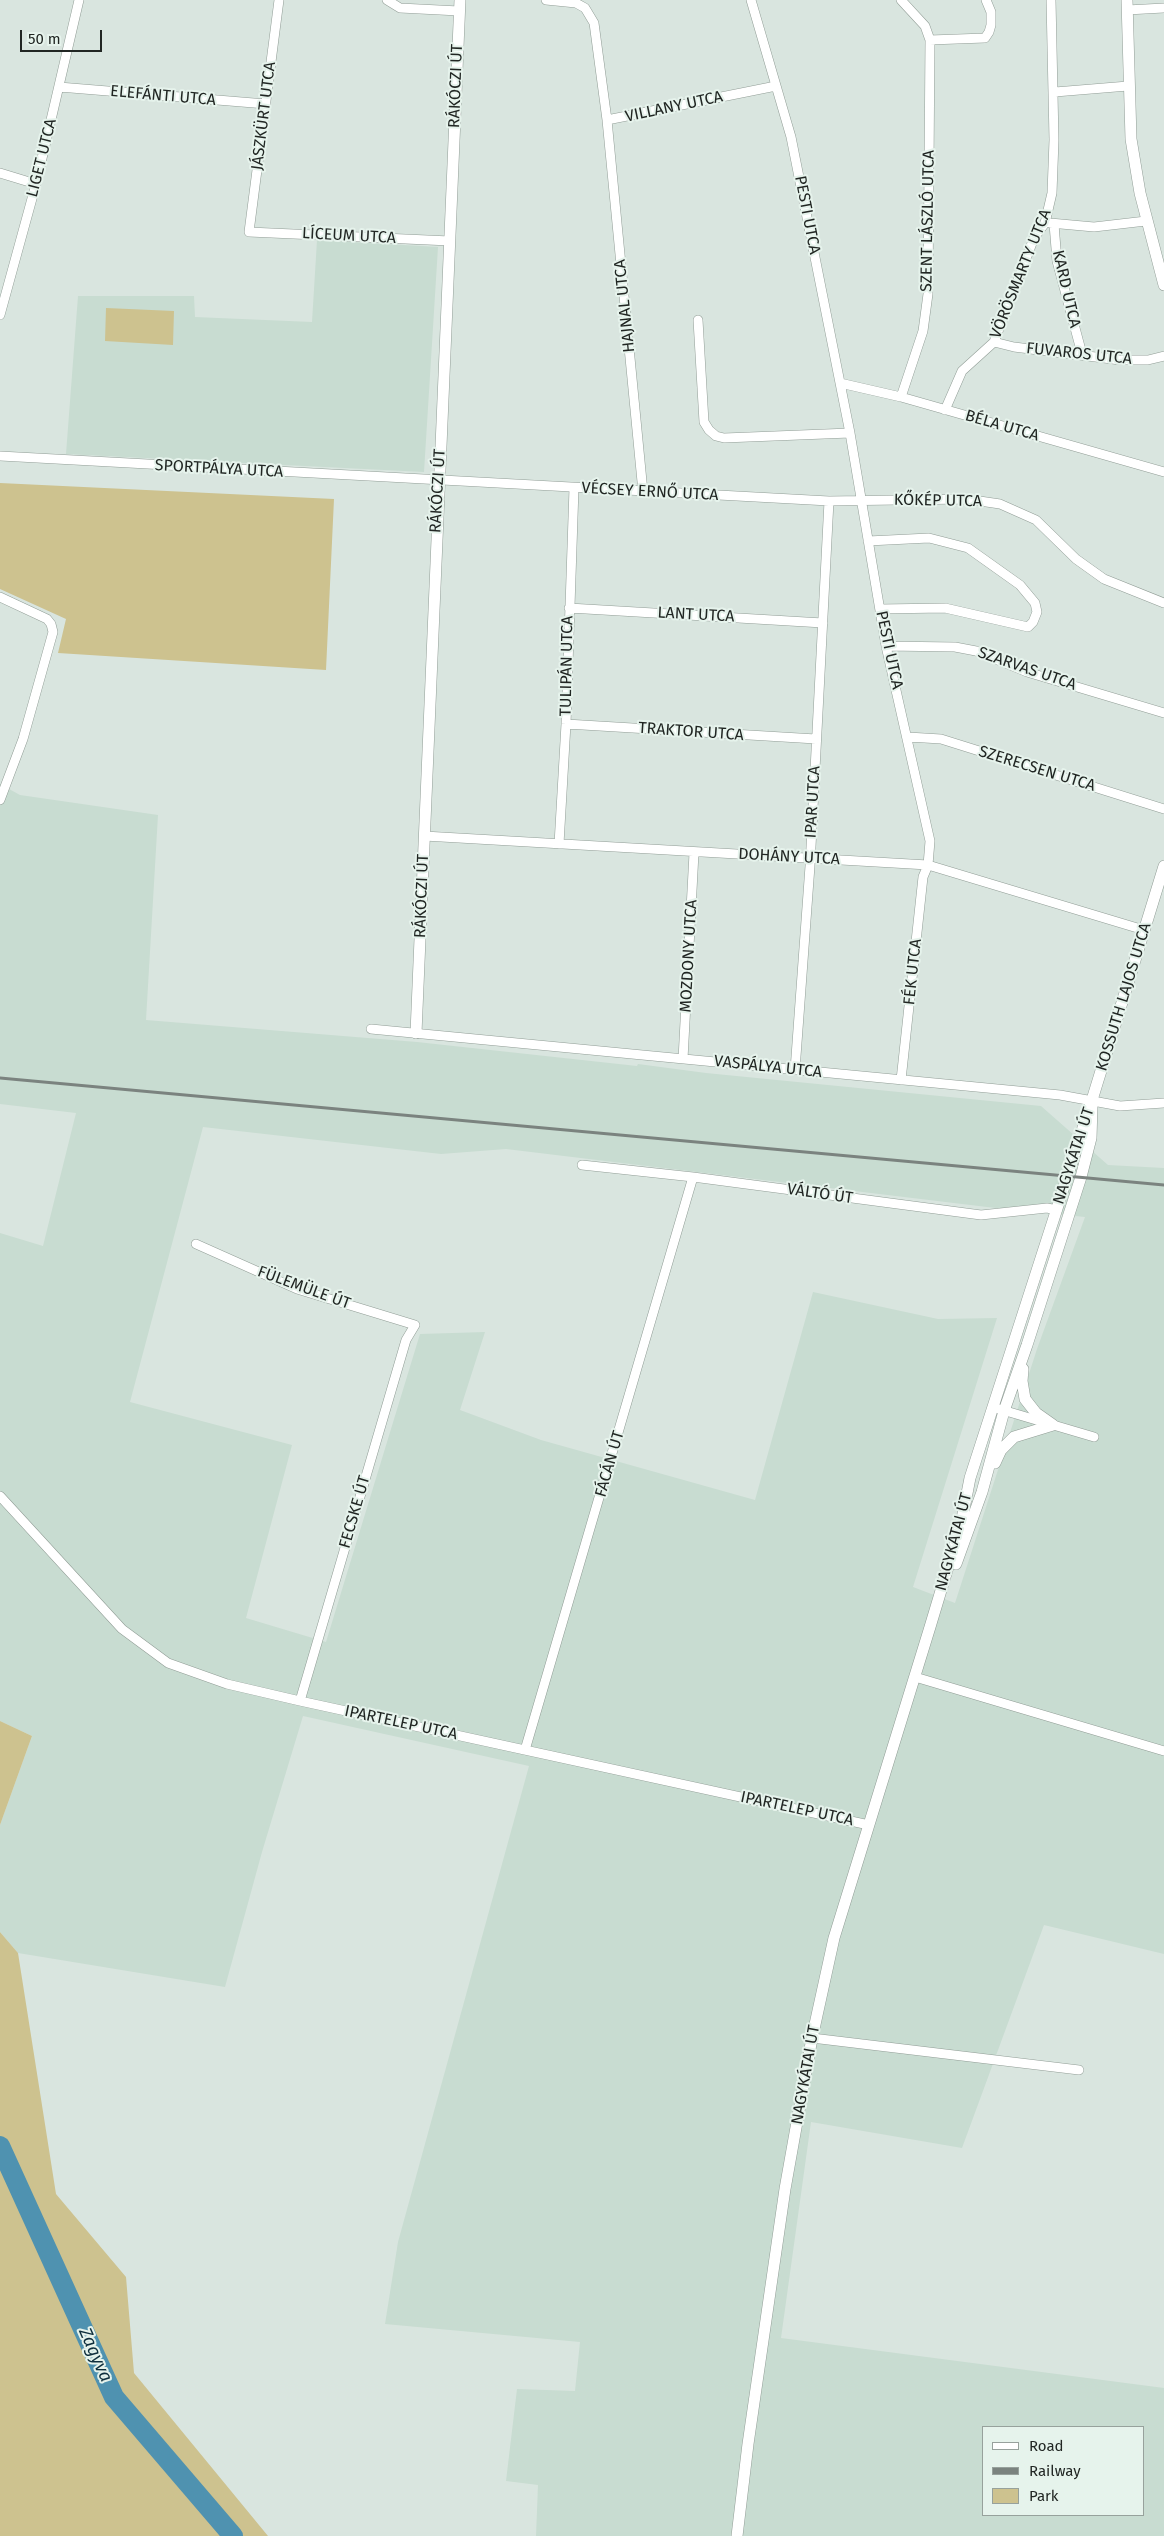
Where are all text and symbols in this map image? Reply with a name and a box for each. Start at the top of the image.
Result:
scale bar [22,20,105,52]
text: 50 m [28,30,61,48]
street label: RÁKÓCZI ÚT [445,44,467,128]
street label: JÁSZKÜRT UTCA [248,61,280,171]
street label: ELEFÁNTI UTCA [109,82,217,110]
street label: VILLANY UTCA [624,87,724,127]
street label: LIGET UTCA [23,117,61,199]
street label: SZENT LÁSZLÓ UTCA [917,150,939,292]
street label: PESTI UTCA [790,174,824,256]
street label: VÖRÖSMARTY UTCA [986,207,1056,341]
street label: LÍCEUM UTCA [302,224,396,248]
street label: KARD UTCA [1048,248,1084,330]
street label: HAJNAL UTCA [611,258,639,354]
street label: FUVAROS UTCA [1025,339,1133,369]
street label: BÉLA UTCA [963,406,1041,446]
street label: RÁKÓCZI ÚT [426,449,450,533]
street label: SPORTPÁLYA UTCA [154,456,284,482]
street label: VÉCSEY ERNŐ UTCA [581,479,719,505]
street label: KŐKÉP UTCA [894,491,982,511]
street label: LANT UTCA [657,603,735,627]
street label: PESTI UTCA [871,609,907,691]
street label: TULIPÁN UTCA [557,616,577,716]
street label: SZARVAS UTCA [975,643,1079,695]
street label: TRAKTOR UTCA [638,719,744,745]
street label: SZERECSEN UTCA [976,742,1098,796]
street label: IPAR UTCA [802,765,824,839]
street label: DOHÁNY UTCA [738,845,840,869]
street label: RÁKÓCZI ÚT [411,854,433,938]
street label: MOZDONY UTCA [676,899,702,1013]
street label: KOSSUTH LAJOS UTCA [1092,921,1156,1073]
street label: FÉK UTCA [900,938,926,1006]
street label: VASPÁLYA UTCA [713,1052,823,1082]
street label: NAGYKÁTAI ÚT [1049,1105,1099,1207]
street label: VÁLTÓ ÚT [786,1180,854,1208]
street label: FÜLEMÜLE ÚT [255,1262,353,1314]
street label: FÁCÁN ÚT [591,1429,629,1499]
street label: FECSKE ÚT [335,1473,375,1551]
street label: NAGYKÁTAI ÚT [932,1491,976,1593]
street label: IPARTELEP UTCA [343,1702,459,1744]
street label: IPARTELEP UTCA [739,1788,855,1830]
street label: NAGYKÁTAI ÚT [788,2024,824,2126]
water label: Zagyva [73,2324,117,2386]
legend [982,2426,1144,2516]
text: Road [1029,2437,1064,2455]
text: Railway [1029,2462,1081,2480]
text: Park [1029,2487,1059,2505]

